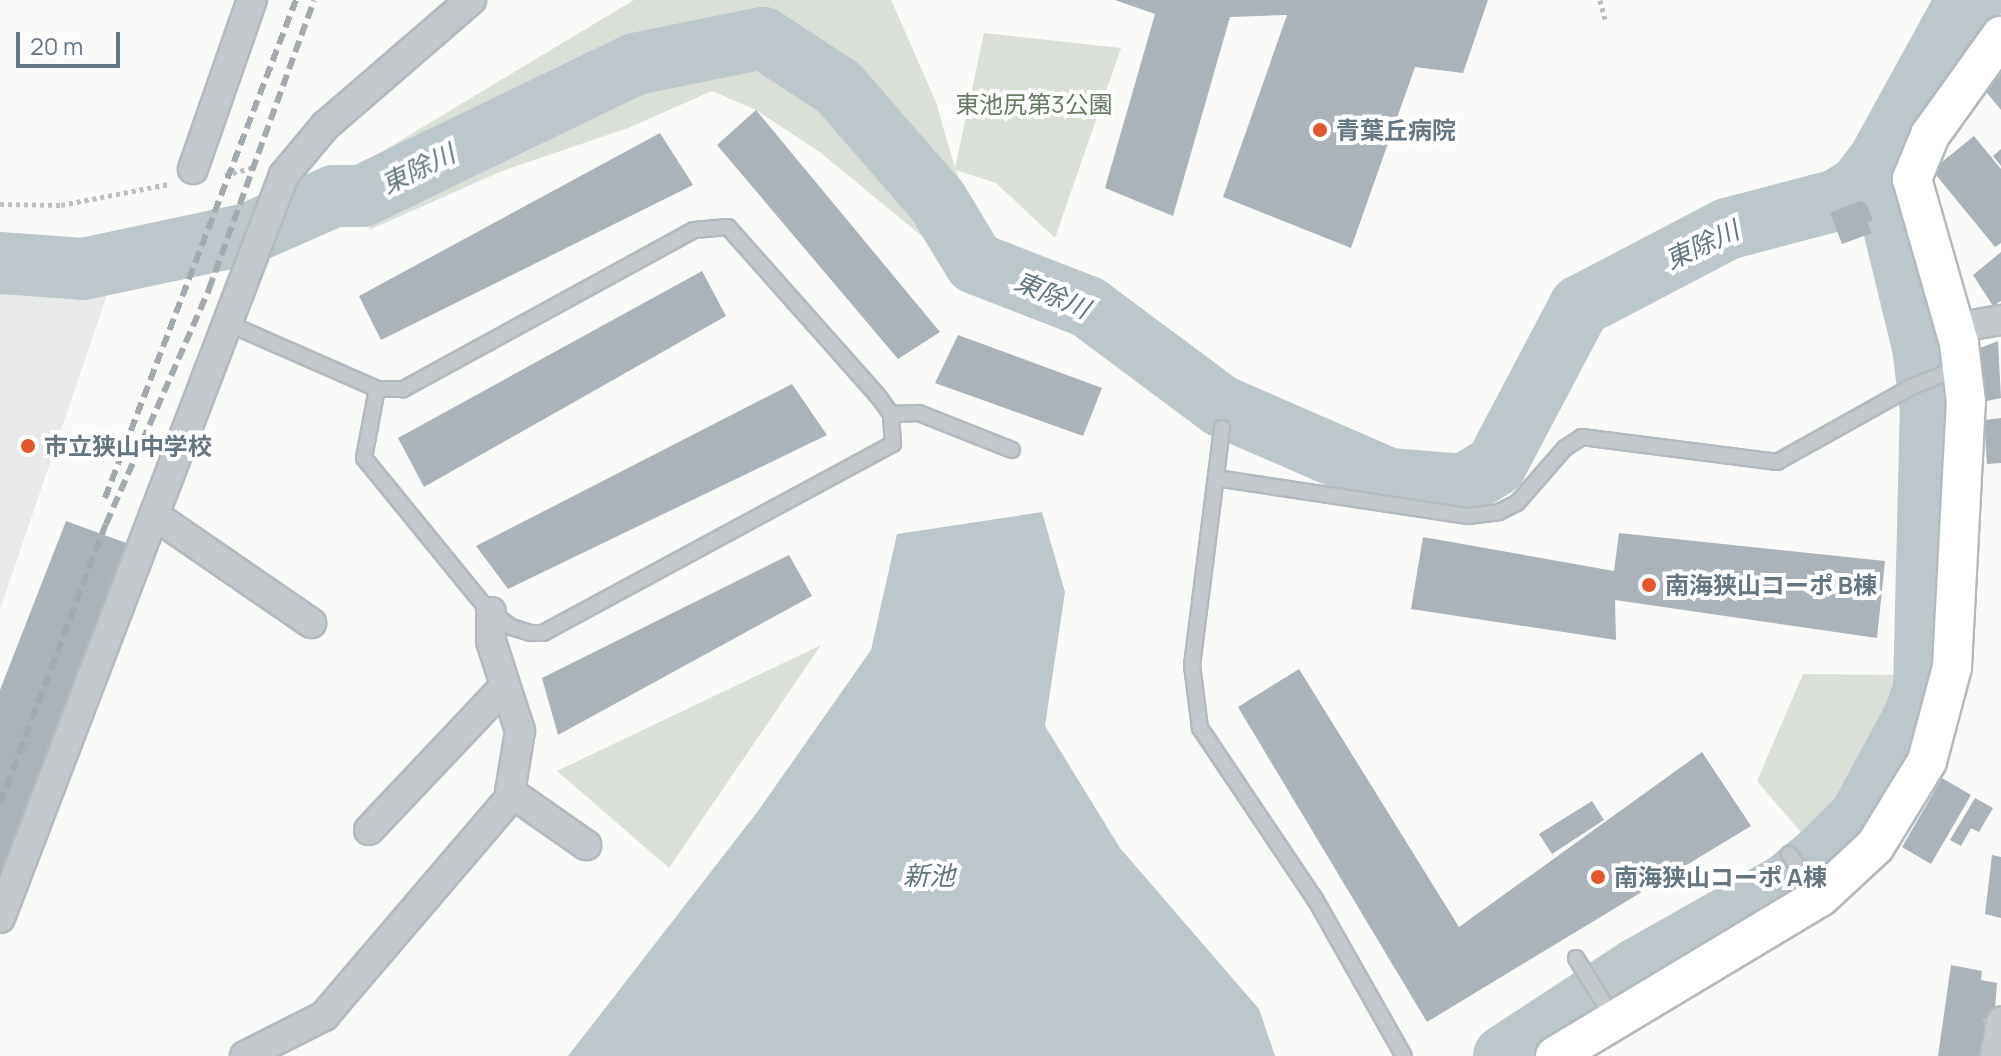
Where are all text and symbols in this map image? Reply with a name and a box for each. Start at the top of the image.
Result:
scale bar [20,16,124,66]
text: 20 m [30,29,83,62]
park label: 東池尻第3公園 [955,90,1113,118]
place label: 青葉丘病院 [1336,116,1456,144]
marker: 青葉丘病院 [1311,121,1329,139]
water label: 東除川 [376,138,460,200]
water label: 東除川 [1660,214,1744,276]
water label: 東除川 [1010,265,1094,325]
place label: 市立狭山中学校 [44,432,212,460]
marker: 市立狭山中学校 [19,437,37,455]
place label: 南海狭山コーポ B棟 [1665,571,1877,599]
marker: 南海狭山コーポ B棟 [1640,576,1658,594]
water label: 新池 [903,860,955,892]
place label: 南海狭山コーポ A棟 [1614,863,1827,891]
marker: 南海狭山コーポ A棟 [1589,868,1607,886]

